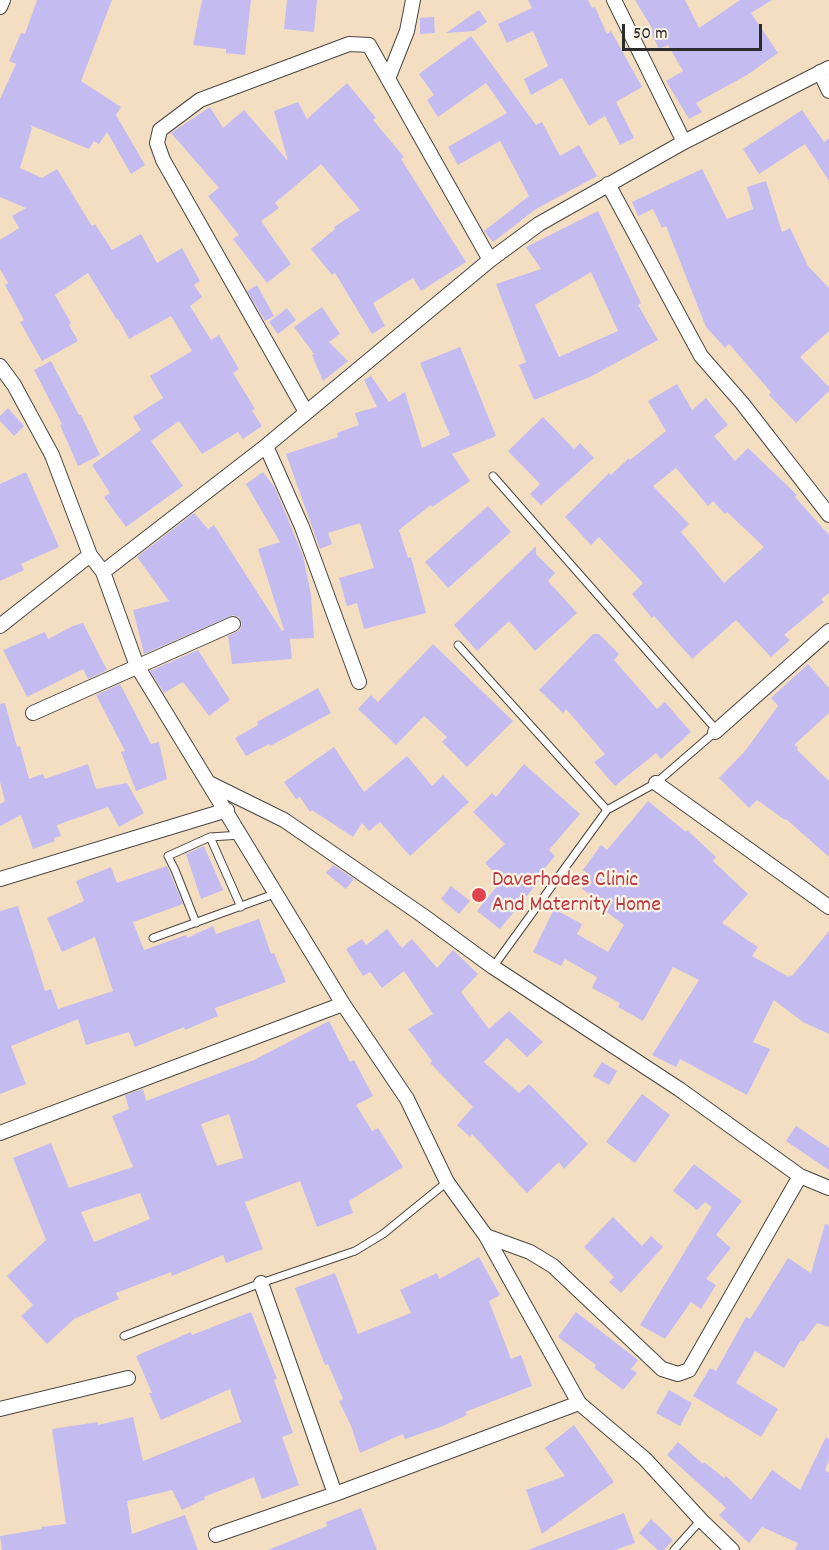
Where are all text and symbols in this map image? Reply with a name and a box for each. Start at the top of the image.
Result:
scale bar [625,12,764,50]
text: 50 m [633,22,668,47]
place label: Daverhodes Clinic And Maternity Home [492,869,661,920]
marker: Daverhodes Clinic And Maternity Home [470,886,488,904]

